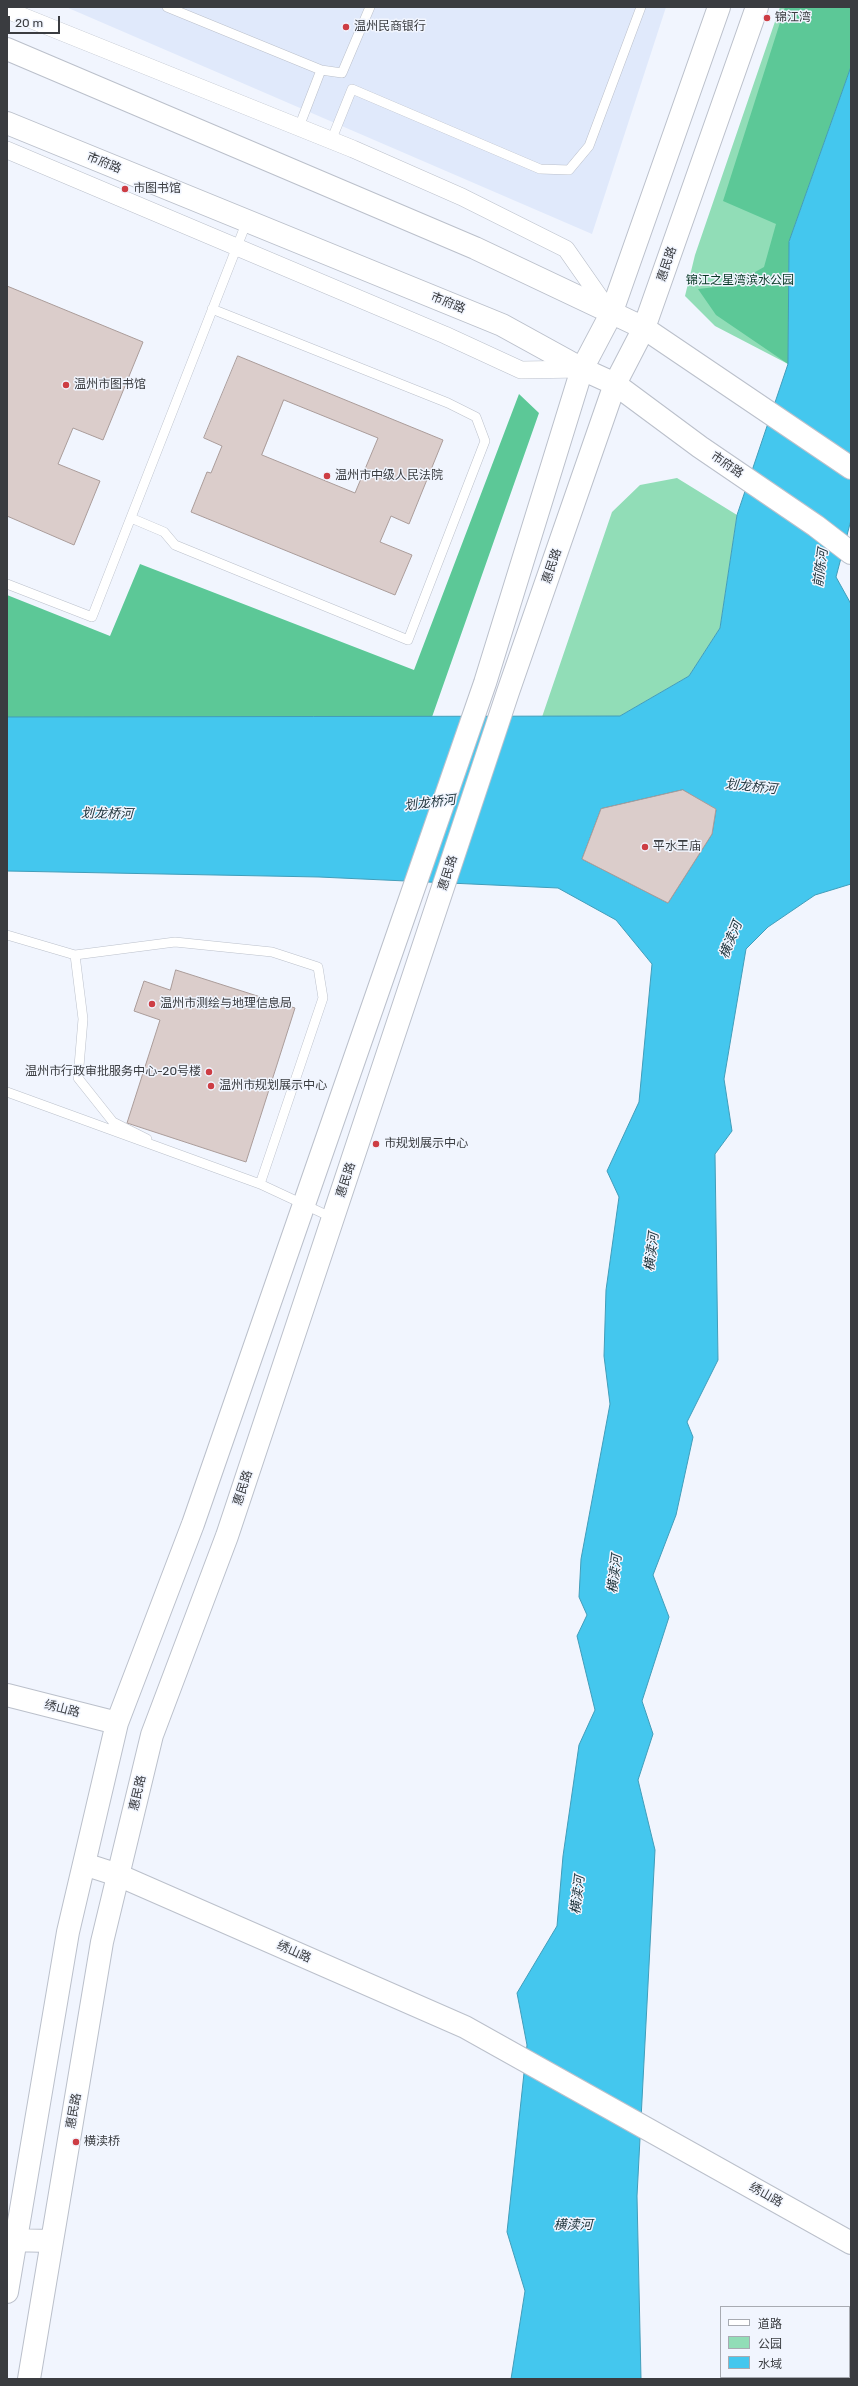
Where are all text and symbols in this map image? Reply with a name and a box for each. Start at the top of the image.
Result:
scale bar [10,8,62,34]
place label: 锦江湾 [775,11,811,25]
marker: 锦江湾 [762,13,772,23]
text: 20 m [15,16,43,30]
place label: 温州民商银行 [354,20,426,34]
marker: 温州民商银行 [341,22,351,32]
street label: 市府路 [85,150,123,176]
place label: 市图书馆 [133,182,181,196]
marker: 市图书馆 [120,184,130,194]
street label: 惠民路 [654,245,680,283]
park label: 锦江之星湾滨水公园 [686,274,794,288]
street label: 市府路 [429,290,467,316]
place label: 温州市图书馆 [74,378,146,392]
marker: 温州市图书馆 [61,380,71,390]
street label: 市府路 [708,449,746,481]
place label: 温州市中级人民法院 [335,469,443,483]
marker: 温州市中级人民法院 [322,471,332,481]
street label: 惠民路 [539,547,565,585]
water label: 前陈河 [811,548,831,588]
water label: 划龙桥河 [724,777,778,797]
water label: 划龙桥河 [403,792,457,814]
water label: 划龙桥河 [81,806,133,822]
place label: 平水王庙 [653,840,701,854]
marker: 平水王庙 [640,842,650,852]
street label: 惠民路 [436,854,460,892]
water label: 横渎河 [716,919,746,961]
place label: 温州市测绘与地理信息局 [160,997,292,1011]
marker: 温州市测绘与地理信息局 [147,999,157,1009]
place label: 温州市行政审批服务中心-20号楼 [25,1065,201,1079]
marker: 温州市行政审批服务中心-20号楼 [204,1067,214,1077]
place label: 温州市规划展示中心 [219,1079,327,1093]
marker: 温州市规划展示中心 [206,1081,216,1091]
place label: 市规划展示中心 [384,1137,468,1151]
marker: 市规划展示中心 [371,1139,381,1149]
street label: 惠民路 [334,1161,358,1199]
water label: 横渎河 [642,1232,662,1272]
street label: 惠民路 [231,1469,255,1507]
water label: 横渎河 [605,1554,625,1594]
street label: 绣山路 [43,1698,81,1720]
street label: 惠民路 [127,1774,149,1812]
water label: 横渎河 [568,1875,588,1915]
street label: 绣山路 [275,1938,313,1966]
street label: 惠民路 [64,2092,84,2130]
place label: 横渎桥 [84,2135,120,2149]
marker: 横渎桥 [71,2137,81,2147]
street label: 绣山路 [747,2180,785,2210]
water label: 横渎河 [554,2217,592,2233]
legend [720,2306,850,2378]
text: 道路 [758,2317,782,2331]
text: 公园 [758,2337,782,2351]
text: 水域 [758,2357,782,2371]

